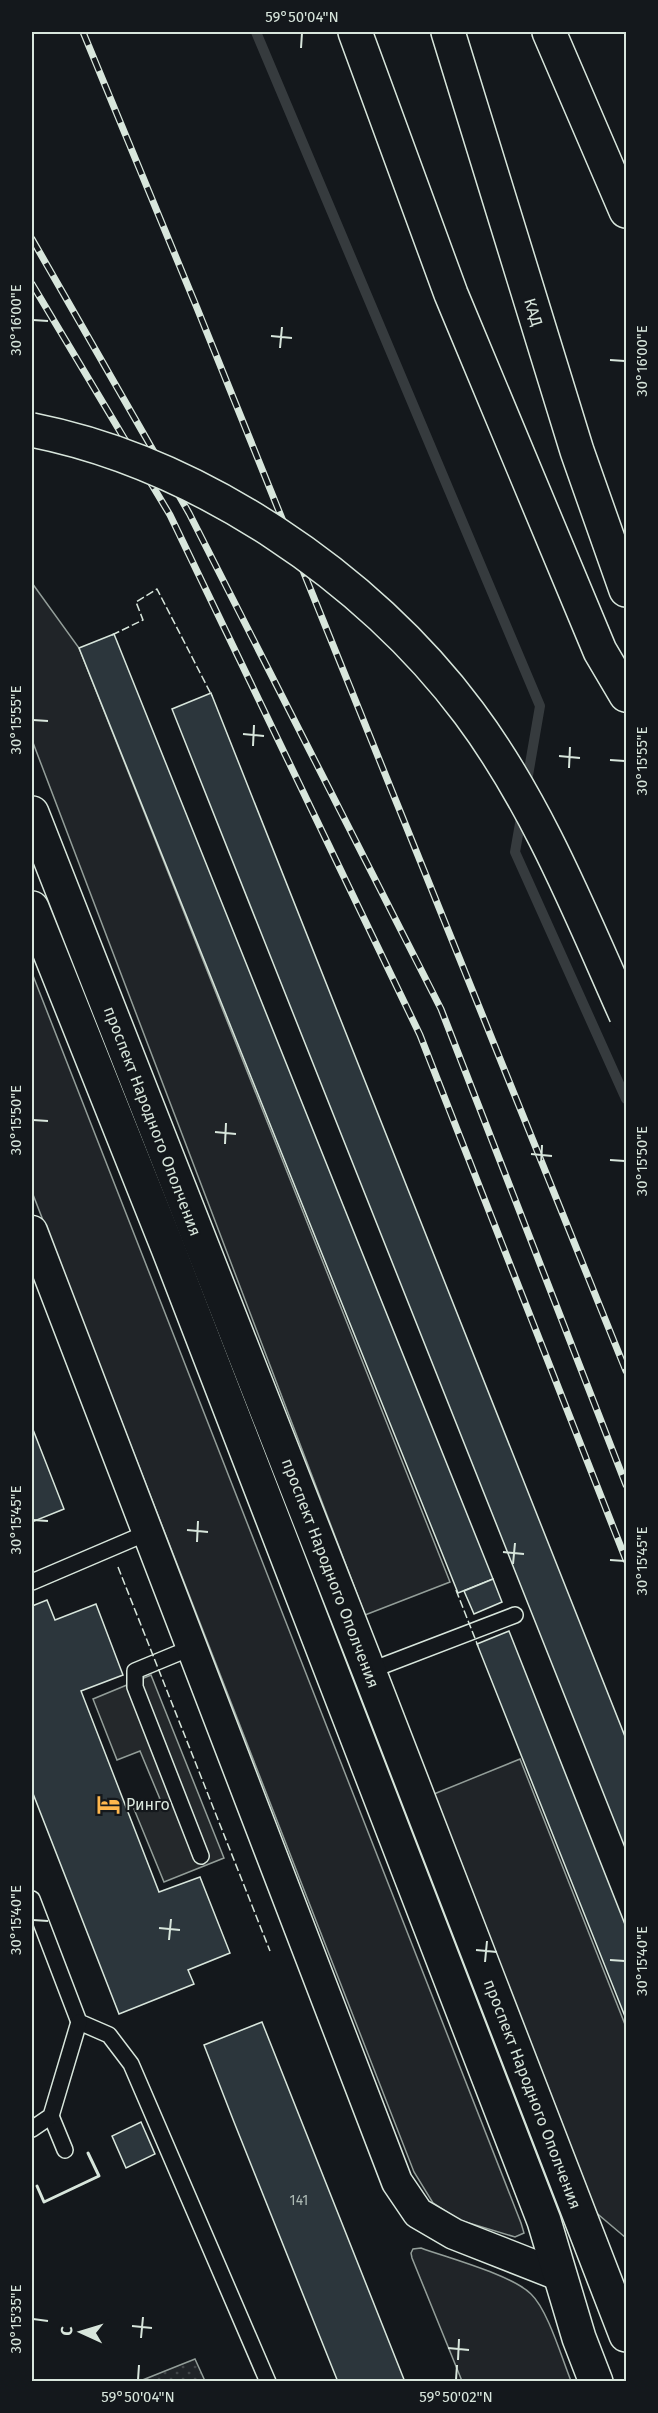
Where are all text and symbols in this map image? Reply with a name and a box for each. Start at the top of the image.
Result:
text: 59°50'04"N [265,8,339,26]
text: 30°16'00"E [7,284,25,356]
street label: КАД [520,296,547,329]
text: 30°16'00"E [633,325,651,397]
text: 30°15'55"E [7,685,25,755]
text: 30°15'55"E [633,726,651,796]
street label: проспект Народного Ополчения [100,1004,205,1239]
text: 30°15'50"E [7,1085,25,1155]
text: 30°15'50"E [633,1126,651,1196]
street label: проспект Народного Ополчения [278,1456,383,1691]
text: 30°15'45"E [7,1486,25,1554]
text: 30°15'45"E [633,1527,651,1595]
hotel icon: Ринго [95,1791,121,1817]
place label: Ринго [126,1795,170,1814]
text: 30°15'40"E [7,1885,25,1955]
text: 30°15'40"E [633,1926,651,1996]
street label: проспект Народного Ополчения [480,1977,585,2212]
house number: 141 [290,2192,308,2209]
text: 30°15'35"E [7,2284,25,2354]
north arrow [51,2302,111,2362]
text: С [57,2325,76,2336]
text: 59°50'04"N [101,2388,175,2406]
text: 59°50'02"N [419,2388,493,2406]

